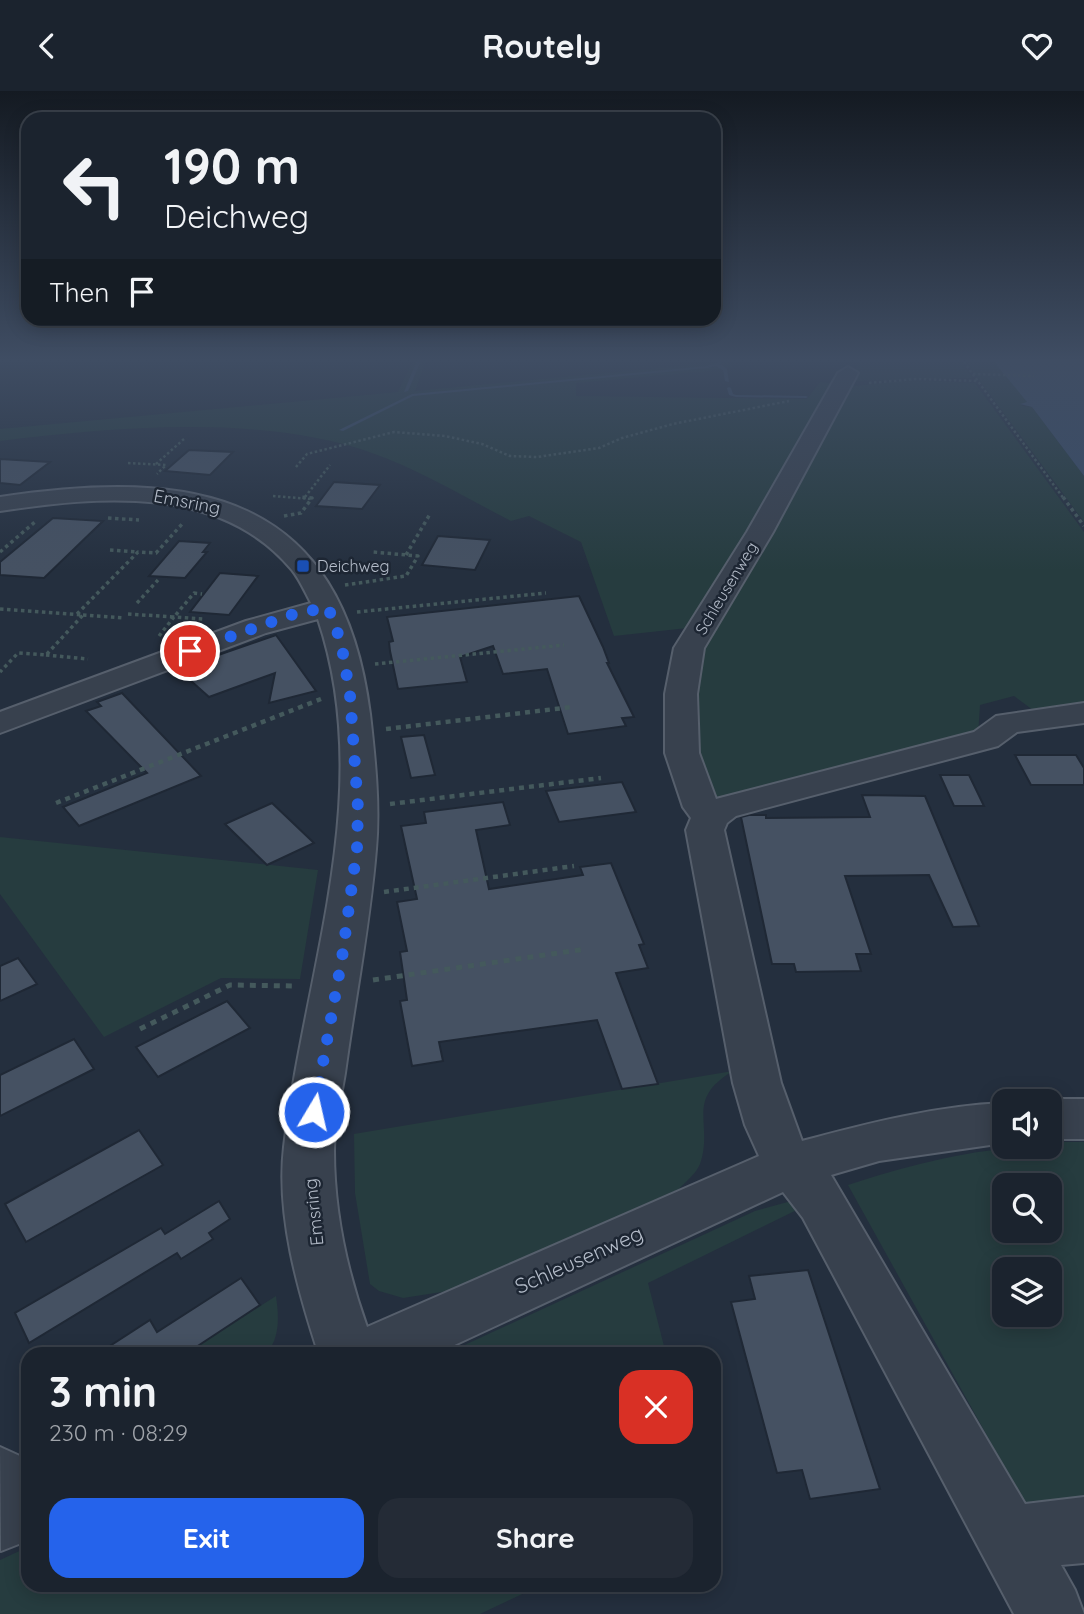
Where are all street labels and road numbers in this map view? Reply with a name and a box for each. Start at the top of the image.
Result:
street label: Emsring [152,484,222,519]
street label: Schleusenweg [690,538,762,638]
street label: Emsring [299,1177,328,1247]
street label: Schleusenweg [510,1219,647,1299]

